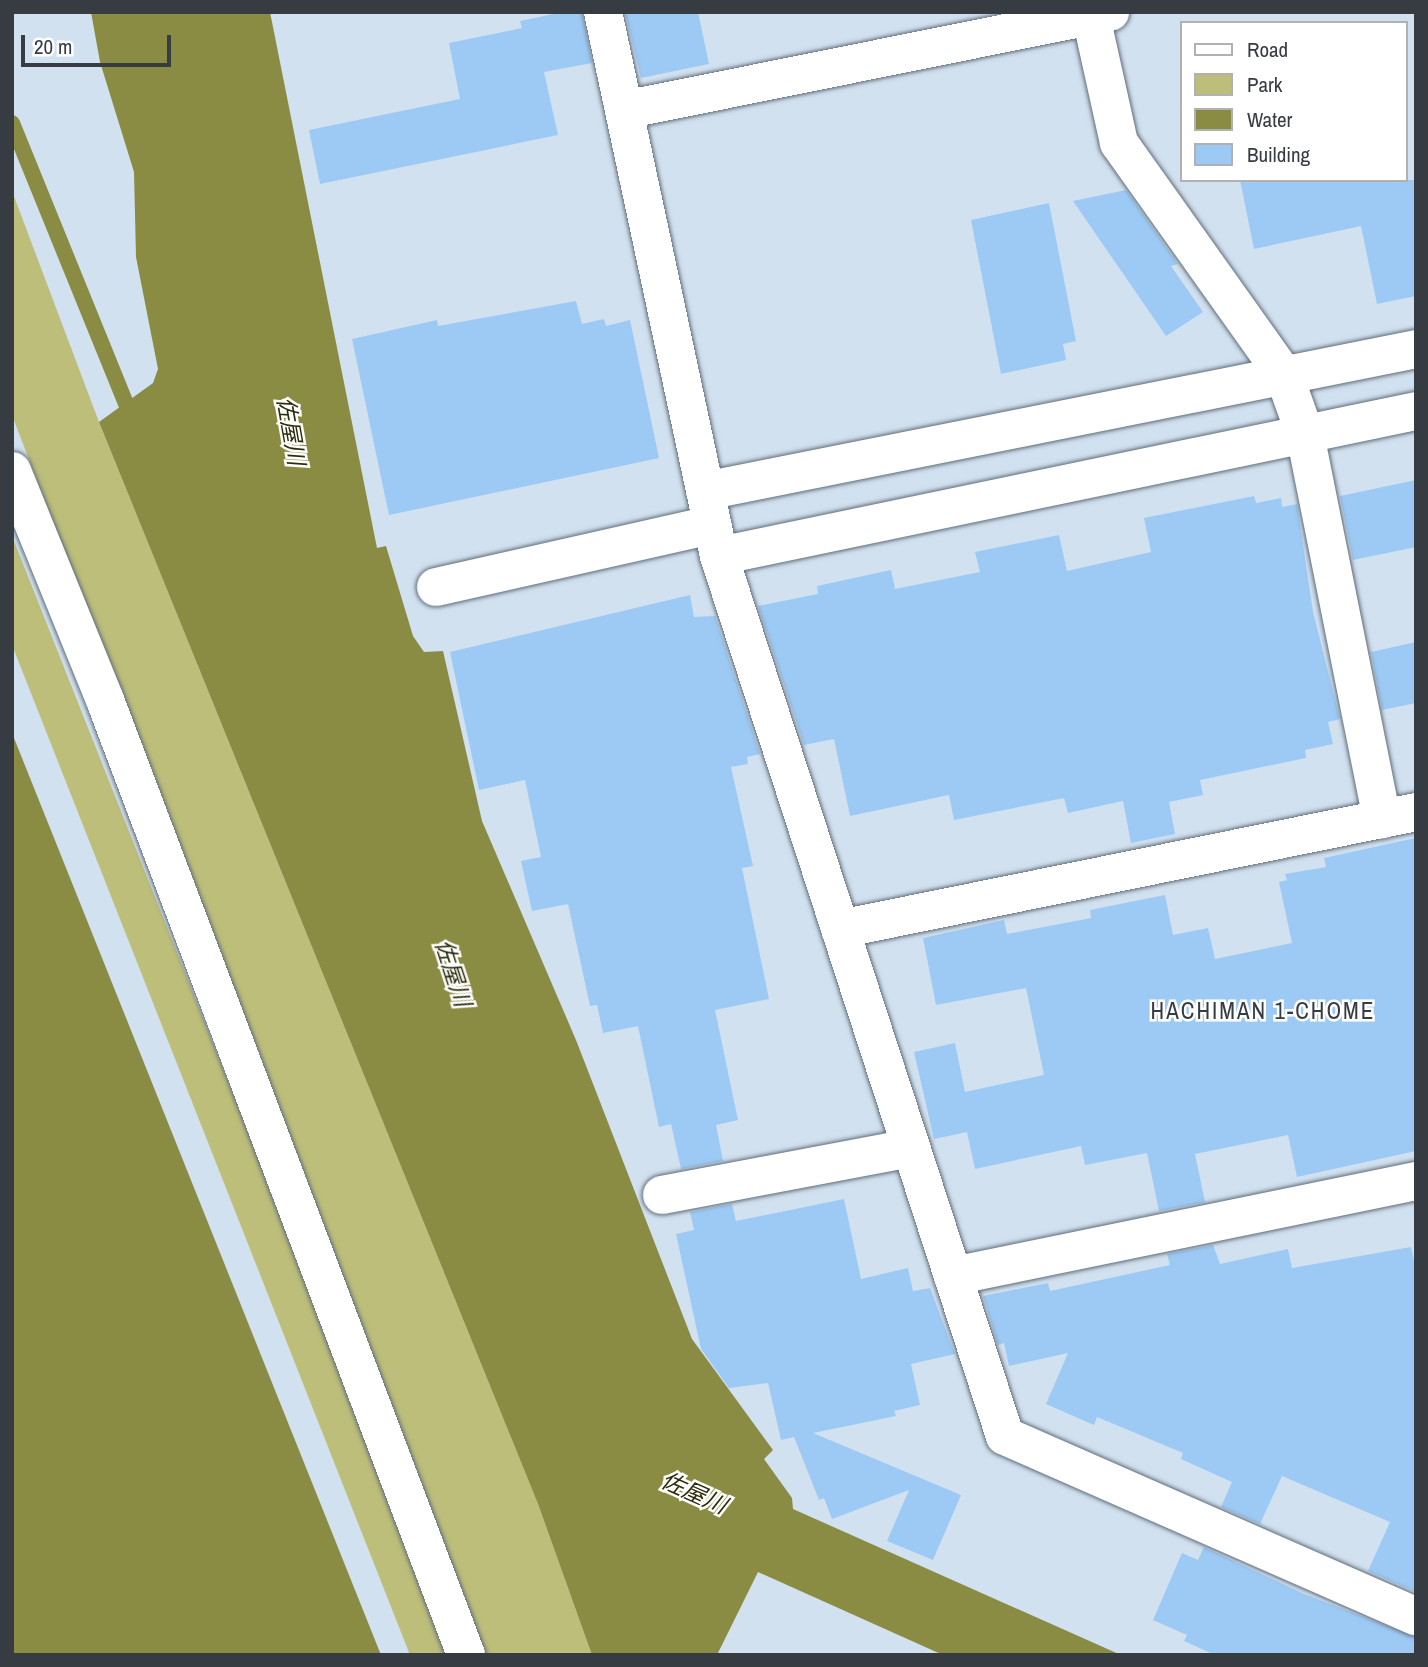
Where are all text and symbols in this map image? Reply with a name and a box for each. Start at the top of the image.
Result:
scale bar [24,21,175,65]
legend [1180,21,1407,182]
text: 20 m [34,32,72,61]
text: Road [1247,35,1288,64]
text: Park [1247,70,1282,99]
text: Water [1247,105,1292,134]
text: Building [1247,140,1310,169]
water label: 佐屋川 [271,395,311,467]
water label: 佐屋川 [429,936,477,1010]
district label: HACHIMAN 1-CHOME [1153,997,1373,1025]
water label: 佐屋川 [657,1466,731,1520]

